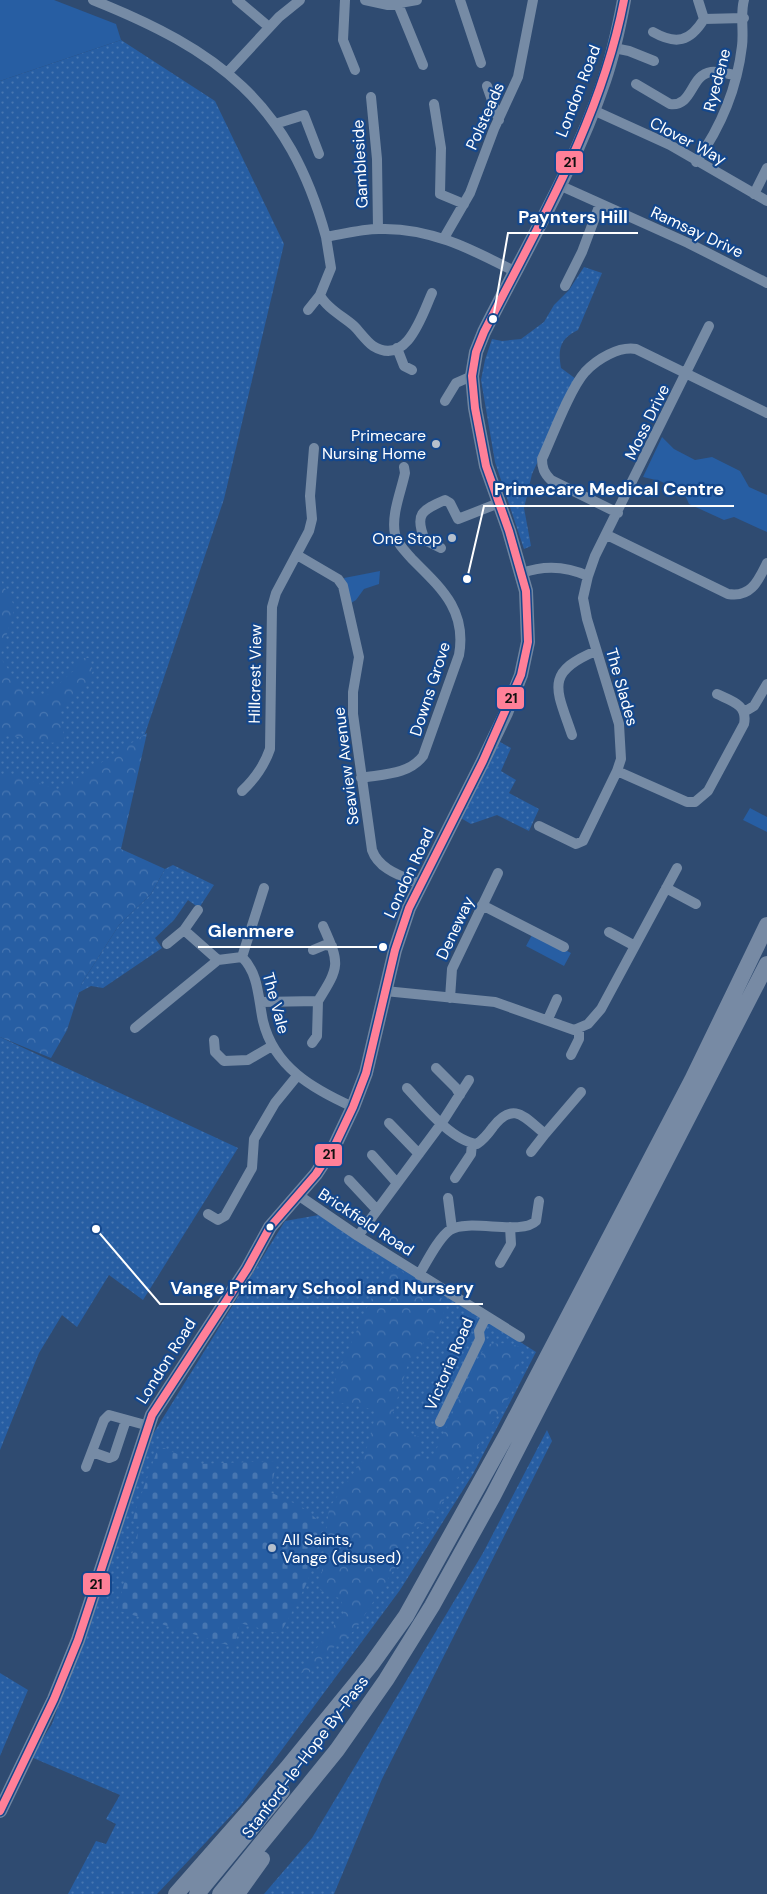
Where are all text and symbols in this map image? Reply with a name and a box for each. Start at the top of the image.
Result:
street label: London Road [551,42,605,140]
street label: Ryedene [699,46,735,114]
street label: Polsteads [461,79,509,153]
street label: Clover Way [646,112,730,170]
street label: Gambleside [347,119,373,209]
line badge: 21 [555,150,584,174]
text: 21 [563,153,577,171]
callout: Paynters Hill [508,200,638,233]
street label: Ramsay Drive [647,201,747,263]
text: Paynters Hill [518,205,628,229]
street label: Moss Drive [620,381,674,463]
place label: Primecare Nursing Home [322,425,426,464]
marker: Primecare Nursing Home [430,438,442,450]
callout: Primecare Medical Centre [484,473,734,506]
text: Primecare Medical Centre [494,477,724,501]
place label: One Stop [372,528,442,549]
marker: One Stop [446,532,458,544]
street label: Hillcrest View [244,624,266,724]
street label: Downs Grove [405,639,455,739]
street label: The Slades [601,646,643,728]
line badge: 21 [496,686,525,710]
text: 21 [504,689,518,707]
street label: Seaview Avenue [328,706,364,826]
street label: London Road [379,825,439,921]
street label: Deneway [431,893,479,963]
callout: Glenmere [198,914,305,947]
text: Glenmere [208,919,294,943]
street label: The Vale [258,970,294,1036]
line badge: 21 [314,1143,343,1167]
text: 21 [322,1145,336,1163]
street label: Brickfield Road [314,1183,418,1261]
unlabelled marker [265,1222,275,1232]
callout: Vange Primary School and Nursery [160,1271,483,1304]
text: Vange Primary School and Nursery [170,1276,474,1300]
street label: London Road [131,1314,201,1408]
street label: Victoria Road [420,1314,478,1414]
place label: All Saints, Vange (disused) [282,1529,401,1568]
marker: All Saints, Vange (disused) [266,1542,278,1554]
line badge: 21 [82,1572,111,1596]
text: 21 [89,1575,103,1593]
street label: Stanford-le-Hope By-Pass [237,1671,373,1843]

